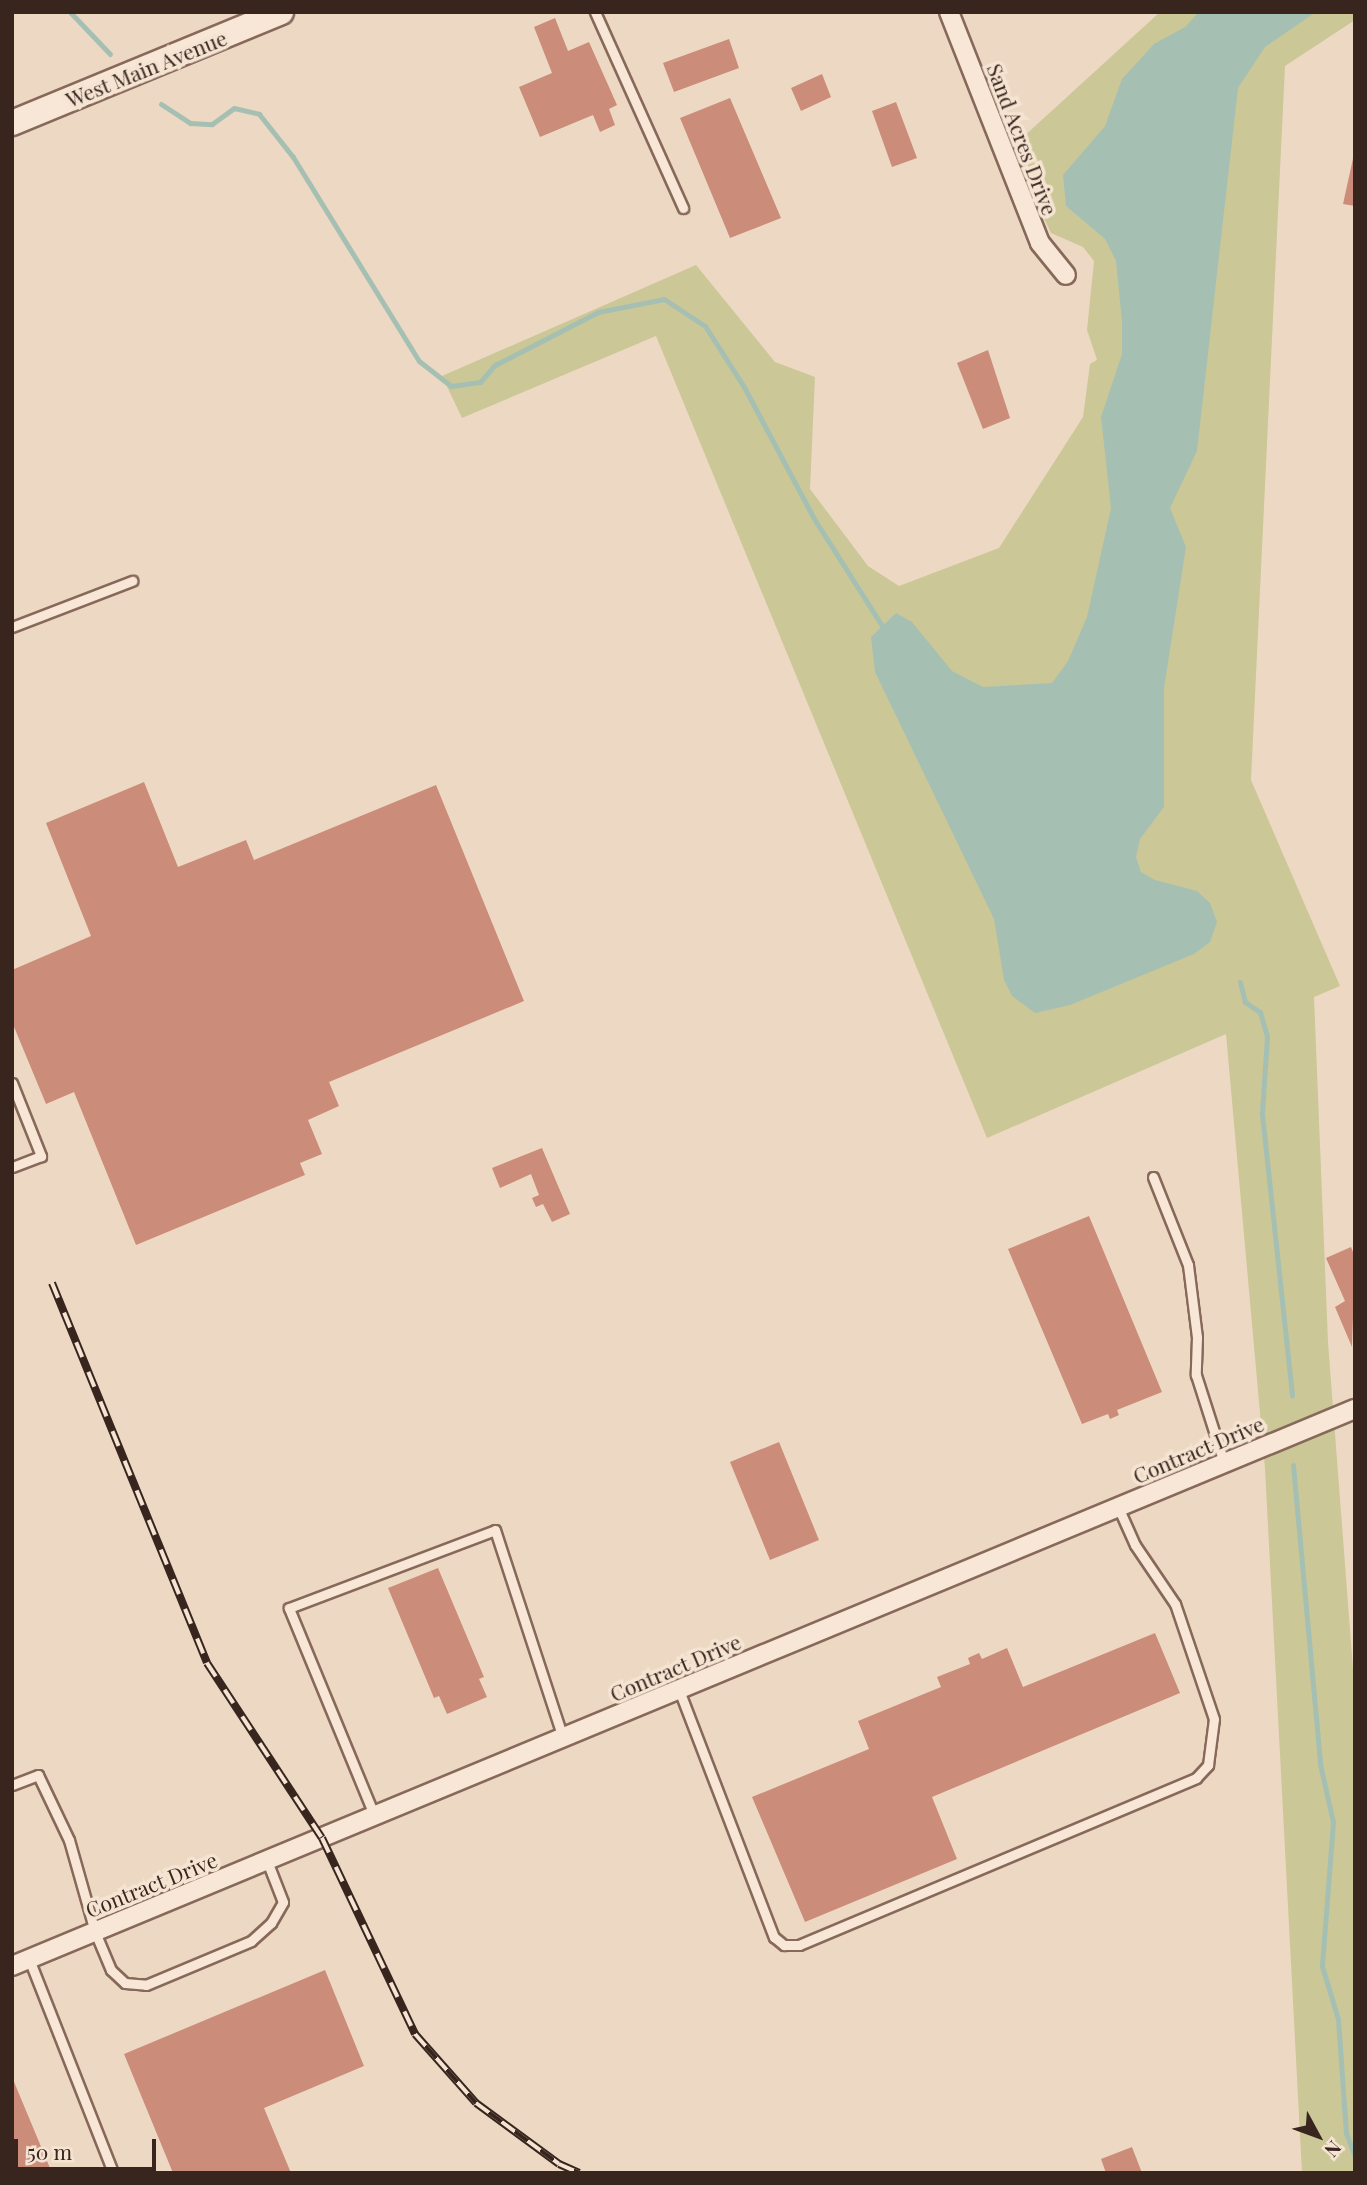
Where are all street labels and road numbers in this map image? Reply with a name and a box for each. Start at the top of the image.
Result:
street label: West Main Avenue [61,24,231,112]
street label: Sand Acres Drive [982,59,1064,219]
street label: Contract Drive [1129,1410,1267,1488]
street label: Contract Drive [606,1628,744,1706]
street label: Contract Drive [81,1846,221,1922]

